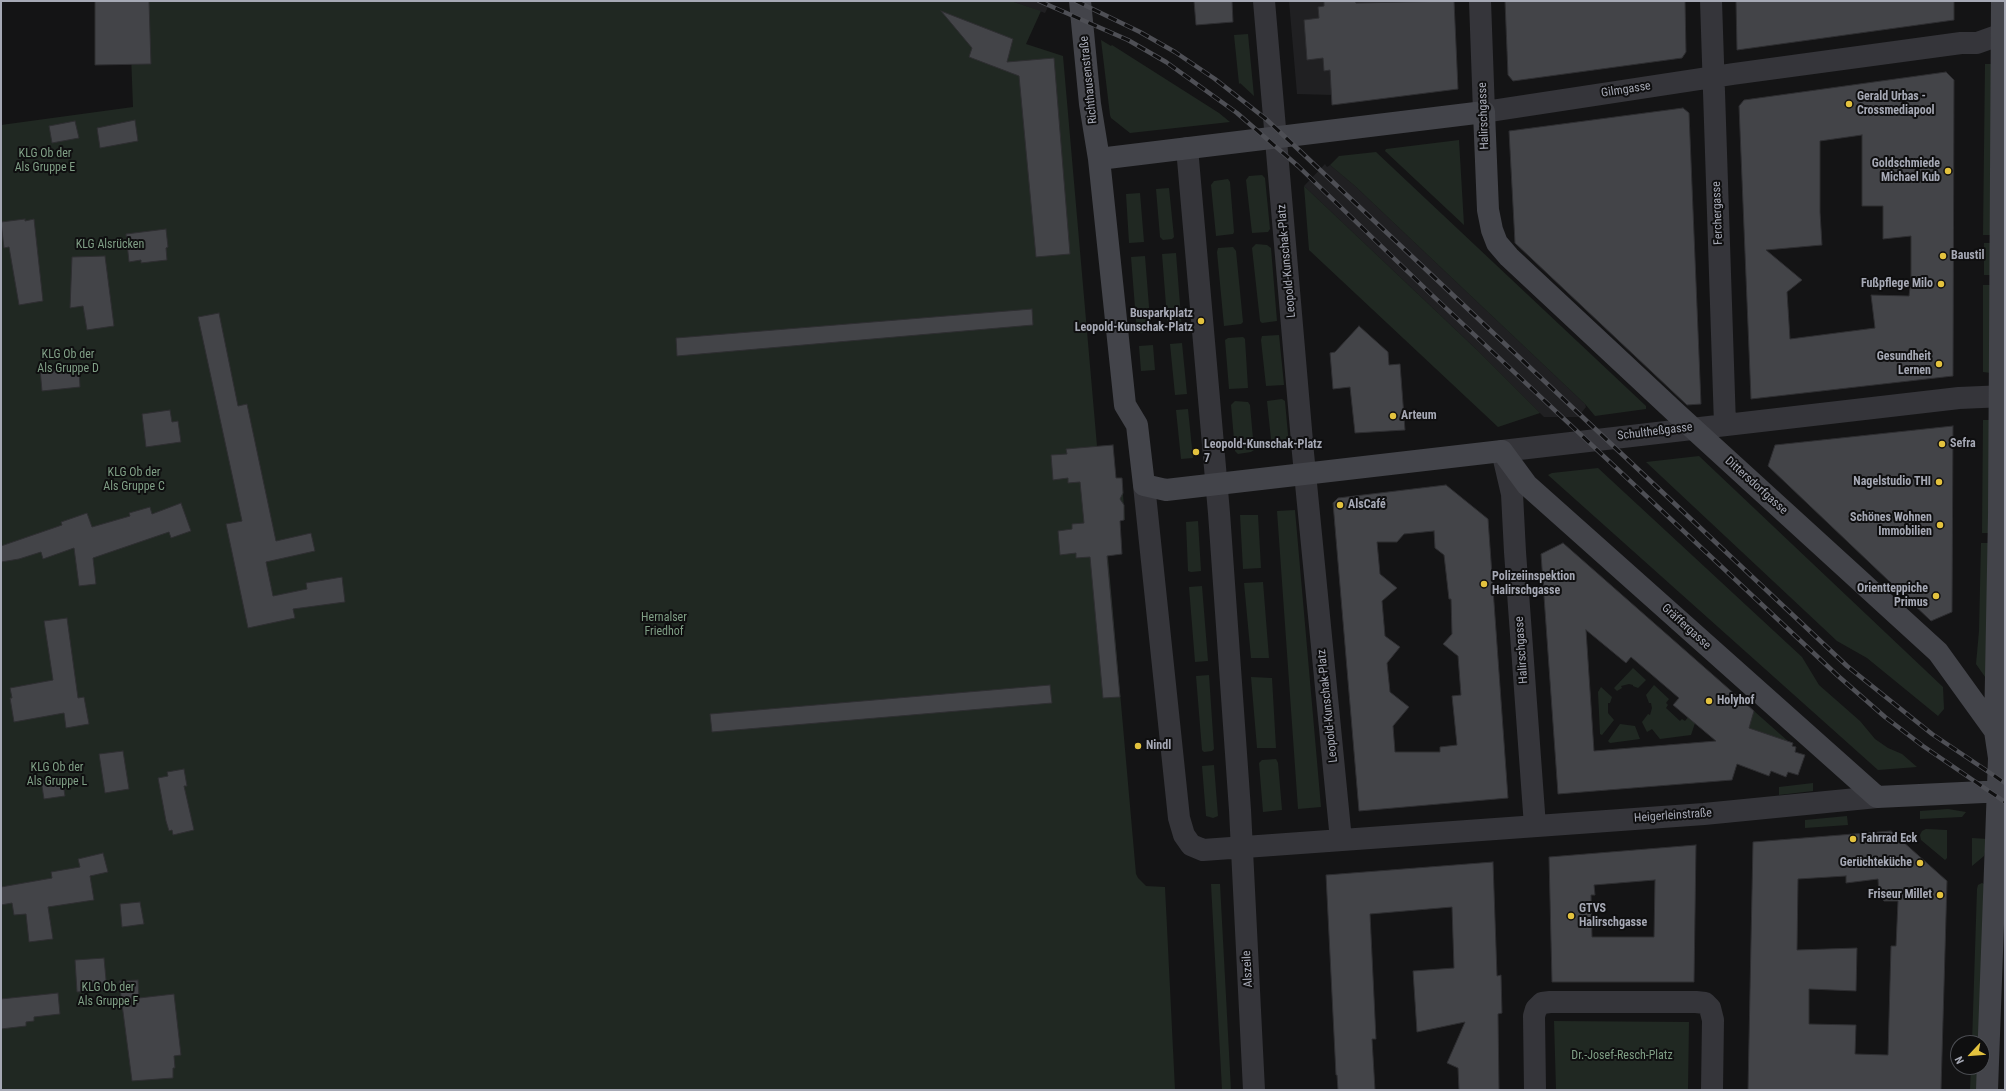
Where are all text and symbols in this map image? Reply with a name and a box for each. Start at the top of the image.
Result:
street label: Richthausenstraße [1077,35,1101,125]
street label: Gilmgasse [1600,79,1652,101]
street label: Halirschgasse [1476,82,1492,150]
place label: Gerald Urbas - Crossmediapool [1857,90,1935,118]
marker: Gerald Urbas - Crossmediapool [1844,99,1854,109]
park label: KLG Ob der Als Gruppe E [15,147,75,175]
place label: Goldschmiede Michael Kub [1872,157,1940,185]
marker: Goldschmiede Michael Kub [1943,166,1953,176]
street label: Ferchergasse [1710,181,1726,245]
street label: Leopold-Kunschak-Platz [1275,204,1299,318]
park label: KLG Alsrücken [76,238,144,252]
place label: Baustil [1951,249,1984,263]
marker: Baustil [1938,251,1948,261]
place label: Fußpflege Milo [1861,277,1933,291]
marker: Fußpflege Milo [1936,279,1946,289]
place label: Busparkplatz Leopold-Kunschak-Platz [1075,307,1193,335]
marker: Busparkplatz Leopold-Kunschak-Platz [1196,316,1206,326]
park label: KLG Ob der Als Gruppe D [37,348,99,376]
place label: Gesundheit Lernen [1877,350,1931,378]
marker: Gesundheit Lernen [1934,359,1944,369]
place label: Arteum [1401,409,1437,423]
marker: Arteum [1388,411,1398,421]
street label: Schultheßgasse [1617,420,1693,444]
place label: Sefra [1950,437,1976,451]
place label: Leopold-Kunschak-Platz 7 [1204,438,1322,466]
marker: Sefra [1937,439,1947,449]
marker: Leopold-Kunschak-Platz 7 [1191,447,1201,457]
street label: Dittersdorfgasse [1722,454,1790,518]
park label: KLG Ob der Als Gruppe C [103,466,165,494]
place label: Nagelstudio THI [1853,475,1931,489]
marker: Nagelstudio THI [1934,477,1944,487]
place label: AlsCafé [1348,498,1386,512]
marker: AlsCafé [1335,500,1345,510]
place label: Schönes Wohnen Immobilien [1850,511,1932,539]
marker: Schönes Wohnen Immobilien [1935,520,1945,530]
place label: Polizeiinspektion Halirschgasse [1492,570,1575,598]
marker: Polizeiinspektion Halirschgasse [1479,579,1489,589]
place label: Orientteppiche Primus [1857,582,1928,610]
marker: Orientteppiche Primus [1931,591,1941,601]
street label: Gräffergasse [1658,601,1714,653]
park label: Hernalser Friedhof [641,611,687,639]
street label: Halirschgasse [1512,616,1532,684]
street label: Leopold-Kunschak-Platz [1315,649,1341,763]
place label: Holyhof [1717,694,1755,708]
marker: Holyhof [1704,696,1714,706]
place label: Nindl [1146,739,1171,753]
marker: Nindl [1133,741,1143,751]
park label: KLG Ob der Als Gruppe L [27,761,87,789]
street label: Heigerleinstraße [1634,806,1712,826]
place label: Fahrrad Eck [1861,832,1917,846]
marker: Fahrrad Eck [1848,834,1858,844]
place label: Gerüchteküche [1840,856,1912,870]
marker: Gerüchteküche [1915,858,1925,868]
place label: Friseur Millet [1868,888,1932,902]
marker: Friseur Millet [1935,890,1945,900]
place label: GTVS Halirschgasse [1579,902,1647,930]
marker: GTVS Halirschgasse [1566,911,1576,921]
street label: Alszeile [1240,950,1256,988]
park label: KLG Ob der Als Gruppe F [78,981,138,1009]
north arrow [1950,1035,1990,1075]
park label: Dr.-Josef-Resch-Platz [1571,1049,1673,1063]
text: N [1952,1054,1967,1066]

